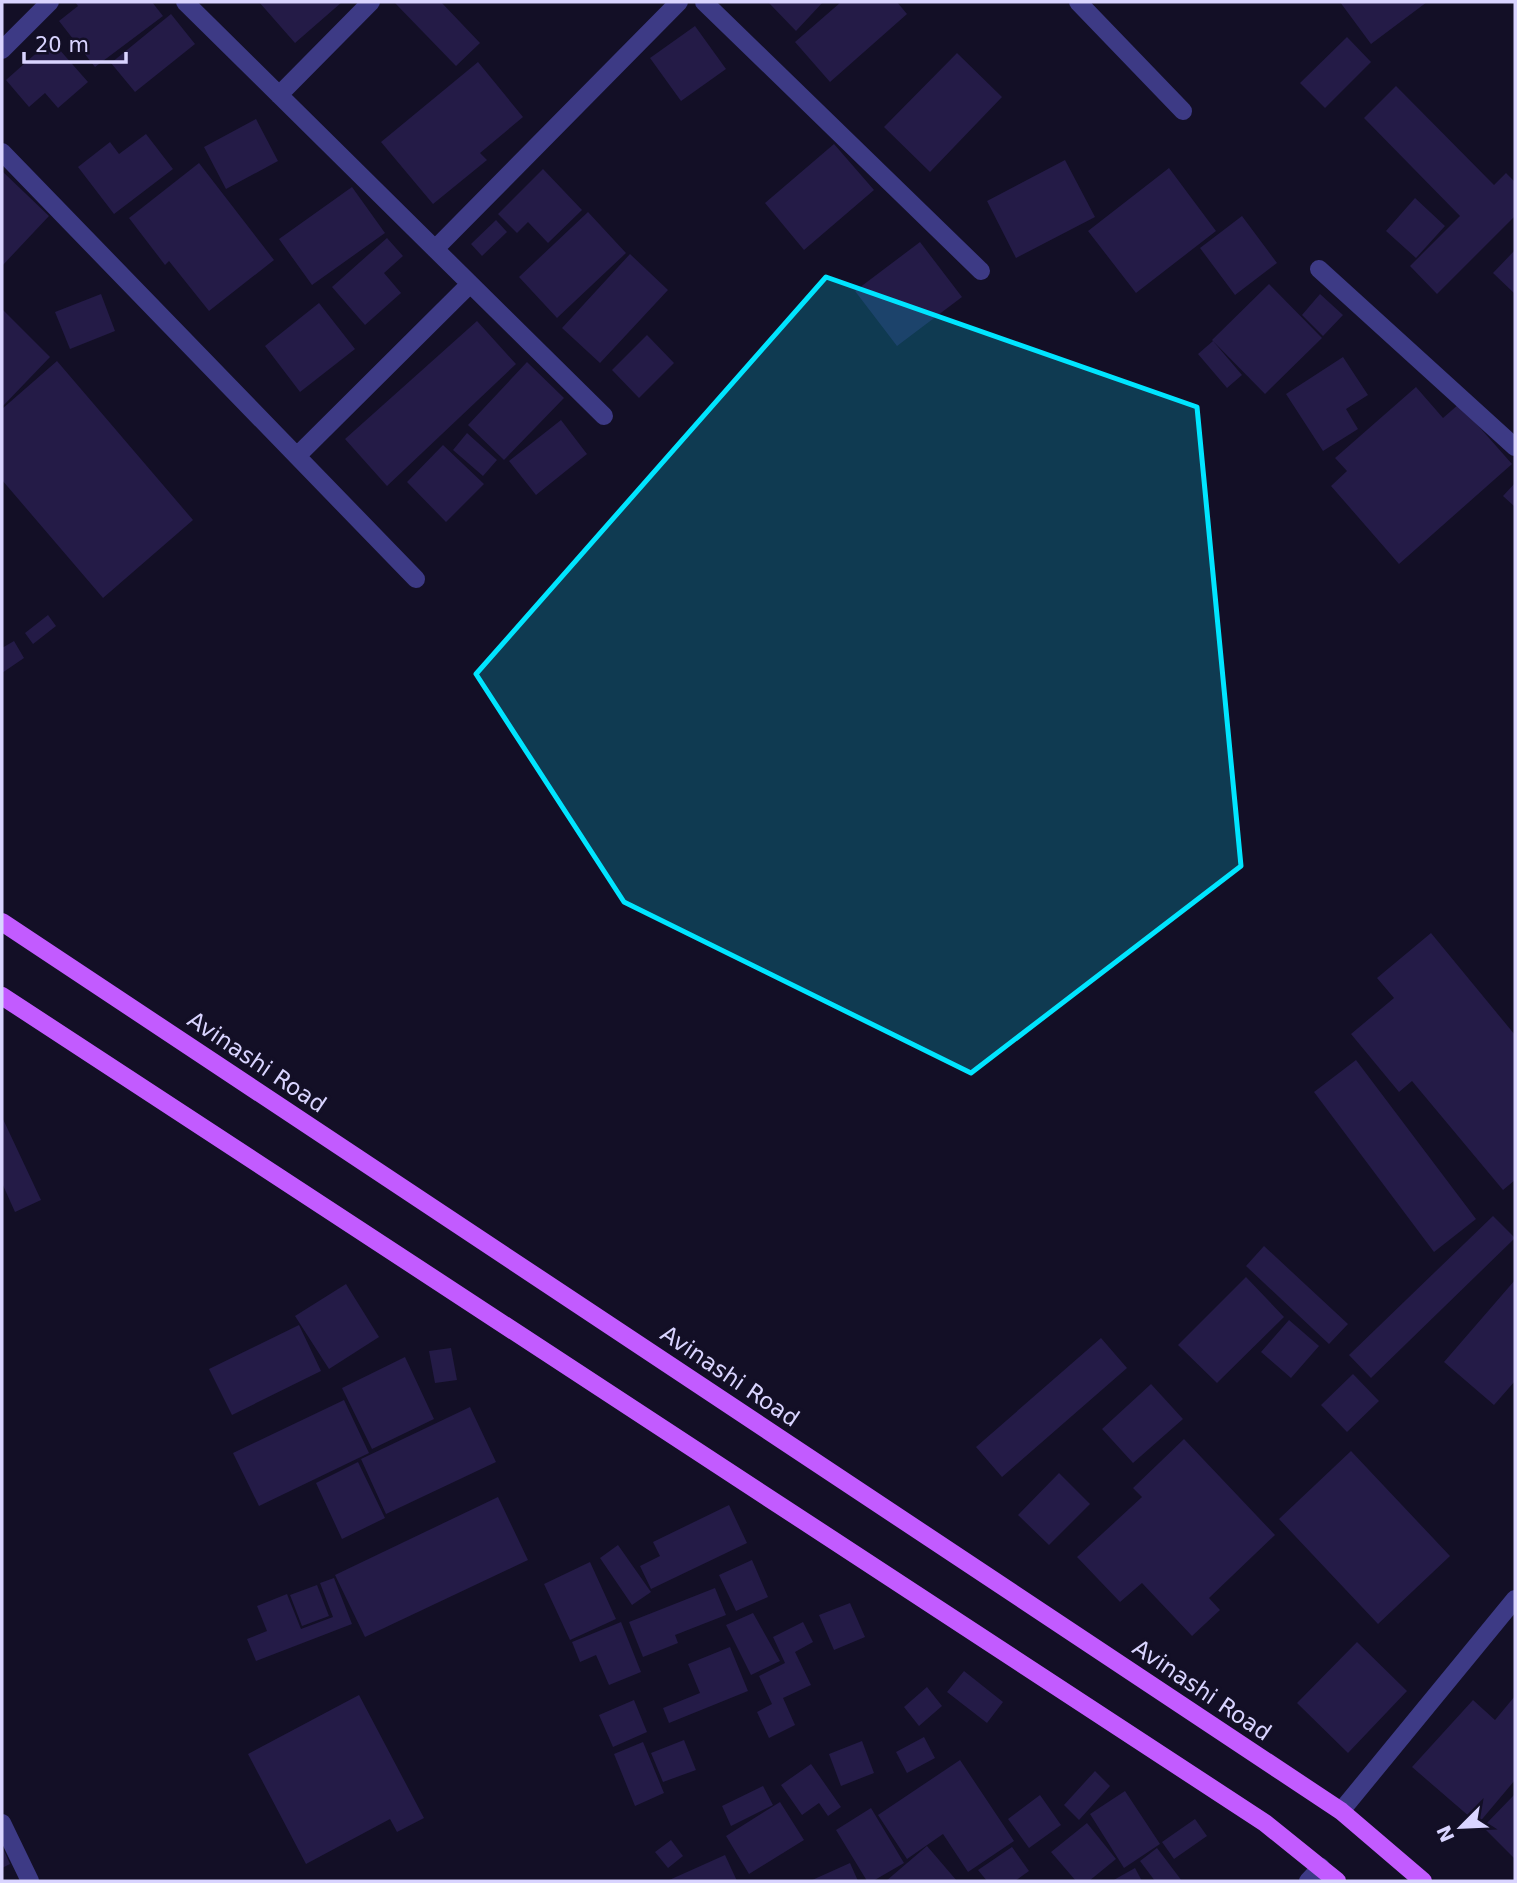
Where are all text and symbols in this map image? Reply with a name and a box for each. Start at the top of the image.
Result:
scale bar [24,21,126,65]
text: 20 m [35,33,89,57]
street label: Avinashi Road [183,1006,331,1118]
street label: Avinashi Road [656,1320,804,1432]
street label: Avinashi Road [1128,1634,1276,1746]
north arrow [1426,1792,1496,1862]
text: N [1432,1822,1459,1846]

